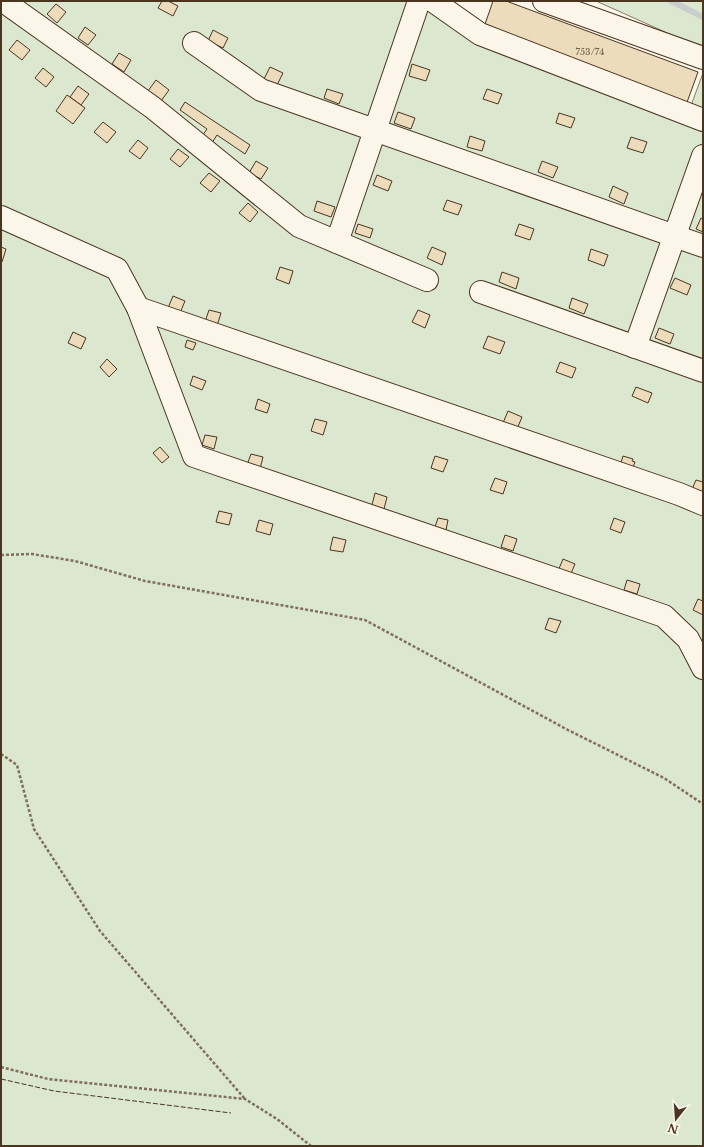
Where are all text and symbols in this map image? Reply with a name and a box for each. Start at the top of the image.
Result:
house number: 753/74 [576,46,604,57]
north arrow [656,1099,696,1139]
text: N [665,1120,680,1137]

